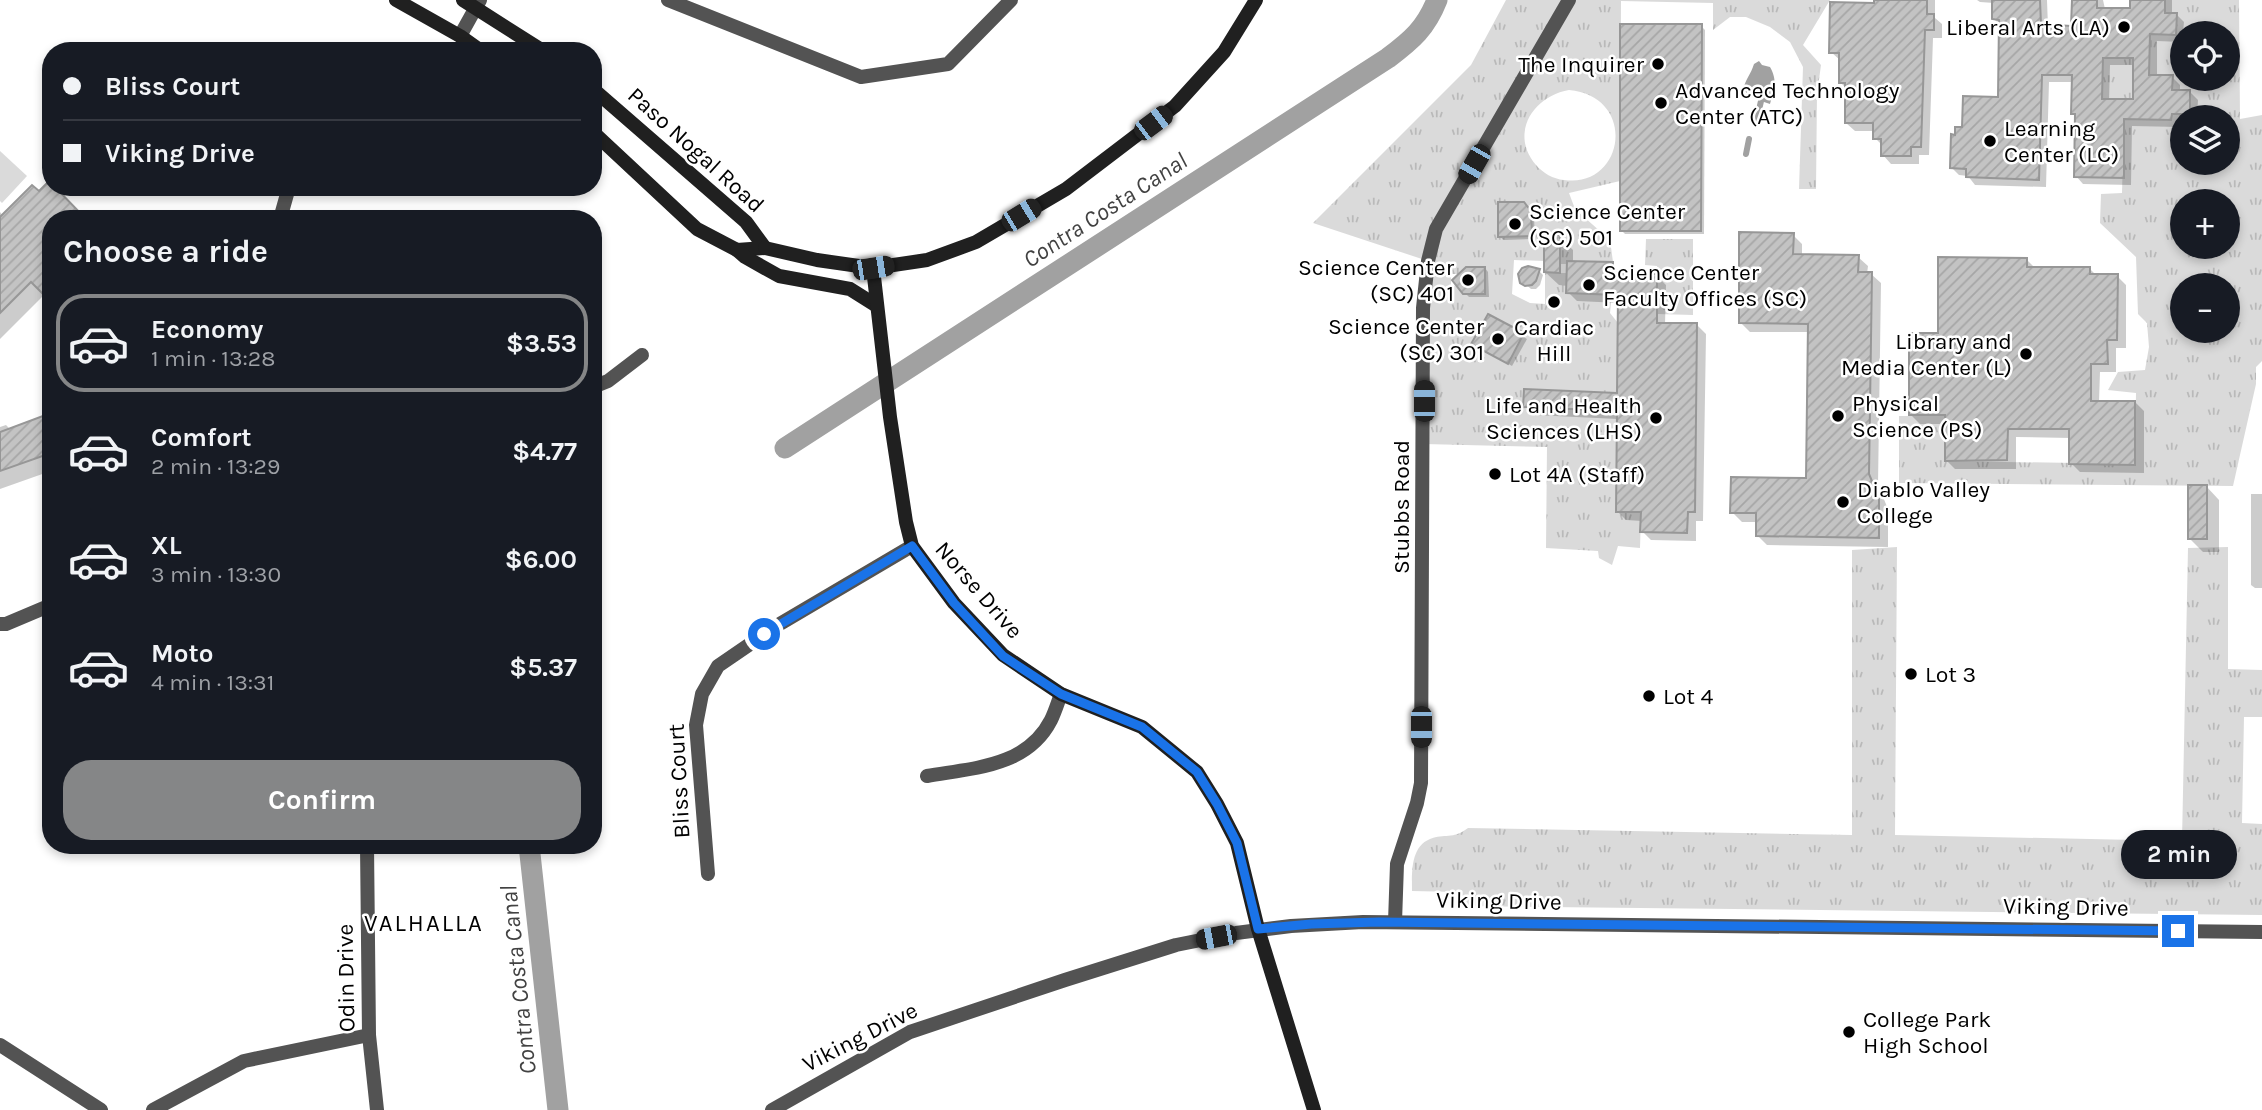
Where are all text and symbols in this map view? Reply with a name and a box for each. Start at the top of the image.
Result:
place label: Liberal Arts (LA) [1946,14,2110,41]
marker: Liberal Arts (LA) [2116,19,2132,35]
map controls [2170,21,2240,343]
button: locate [2170,21,2240,91]
place label: The Inquirer [1518,51,1645,78]
marker: The Inquirer [1650,56,1666,72]
text: Bliss Court [105,71,240,102]
place label: Advanced Technology Center (ATC) [1675,77,1900,130]
street label: Paso Nogal Road [622,82,770,218]
marker: Advanced Technology Center (ATC) [1653,95,1669,111]
car [1130,102,1177,144]
button: layers [2170,105,2240,175]
place label: Learning Center (LC) [2004,115,2119,168]
marker: Learning Center (LC) [1982,133,1998,149]
text: Viking Drive [105,138,255,169]
car [1455,141,1494,187]
water label: Contra Costa Canal [1018,147,1192,273]
button: + [2170,189,2240,259]
car [998,195,1045,235]
place label: Science Center (SC) 501 [1529,198,1686,251]
marker: Science Center (SC) 501 [1507,216,1523,232]
text: Choose a ride [63,233,268,270]
car [851,254,896,282]
place label: Science Center (SC) 401 [1298,254,1455,307]
place label: Science Center Faculty Offices (SC) [1603,259,1807,312]
marker: Science Center (SC) 401 [1460,272,1476,288]
button: − [2170,273,2240,343]
marker: Science Center Faculty Offices (SC) [1581,277,1597,293]
marker: Cardiac Hill [1546,294,1562,310]
icon: car [67,312,130,375]
place label: Science Center (SC) 301 [1328,313,1485,366]
text: Economy [151,314,263,345]
place label: Cardiac Hill [1514,314,1594,367]
text: $3.53 [506,328,577,359]
place label: Library and Media Center (L) [1841,328,2012,381]
marker: Science Center (SC) 301 [1490,331,1506,347]
text: 1 min · 13:28 [151,345,275,372]
marker: Library and Media Center (L) [2018,346,2034,362]
car [1414,380,1435,422]
place label: Physical Science (PS) [1852,390,1982,443]
place label: Life and Health Sciences (LHS) [1485,392,1642,445]
marker: Physical Science (PS) [1830,408,1846,424]
marker: Life and Health Sciences (LHS) [1648,410,1664,426]
icon: car [67,420,130,483]
text: Comfort [151,422,252,453]
text: $4.77 [512,436,577,467]
street label: Stubbs Road [1388,440,1415,574]
text: 2 min · 13:29 [151,453,280,480]
place label: Lot 4A (Staff) [1509,461,1645,488]
marker: Lot 4A (Staff) [1487,466,1503,482]
place label: Diablo Valley College [1857,476,1990,529]
marker: Diablo Valley College [1835,494,1851,510]
icon: car [67,528,130,591]
text: XL [151,530,182,561]
street label: Norse Drive [930,536,1028,644]
text: $6.00 [505,544,577,575]
text: 3 min · 13:30 [151,561,281,588]
route start [748,618,780,650]
icon: car [67,636,130,699]
text: Moto [151,638,213,669]
text: $5.37 [509,652,577,683]
place label: Lot 3 [1925,661,1976,688]
marker: Lot 3 [1903,666,1919,682]
text: 4 min · 13:31 [151,669,274,696]
place label: Lot 4 [1663,683,1713,710]
marker: Lot 4 [1641,688,1657,704]
car [1411,706,1432,748]
street label: Bliss Court [662,723,695,839]
button: Confirm [63,760,581,840]
callout: 2 min [2120,830,2236,878]
text: 2 min [2147,841,2211,868]
water label: Contra Costa Canal [494,884,542,1076]
street label: Viking Drive [1436,886,1562,916]
street label: Viking Drive [2003,892,2129,922]
district label: VALHALLA [364,909,484,937]
route end [2162,915,2194,947]
car [1194,923,1239,951]
street label: Odin Drive [332,924,360,1032]
street label: Viking Drive [798,996,922,1078]
place label: College Park High School [1863,1006,1991,1059]
marker: College Park High School [1841,1024,1857,1040]

